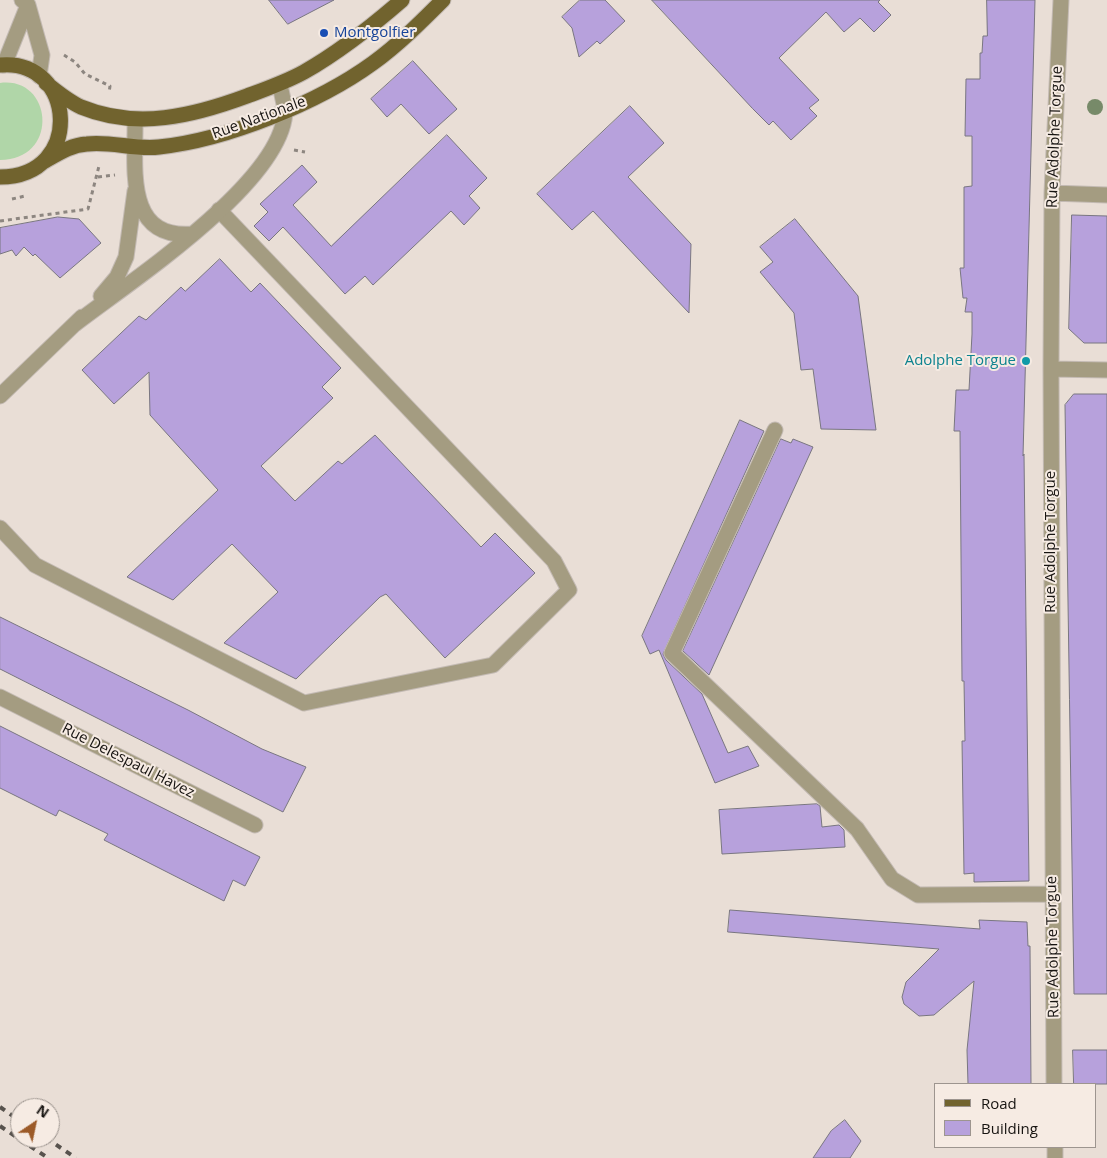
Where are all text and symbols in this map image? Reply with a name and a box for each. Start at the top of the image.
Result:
place label: Montgolfier [334,24,415,42]
marker: Montgolfier [318,27,330,39]
street label: Rue Adolphe Torgue [1044,66,1066,208]
street label: Rue Nationale [210,93,308,143]
place label: Adolphe Torgue [905,352,1016,370]
marker: Adolphe Torgue [1020,355,1032,367]
street label: Rue Adolphe Torgue [1042,471,1060,613]
street label: Rue Delespaul Havez [59,720,197,802]
street label: Rue Adolphe Torgue [1043,876,1063,1018]
legend [934,1083,1097,1148]
text: Road [981,1093,1017,1113]
north arrow [10,1098,60,1148]
text: N [33,1100,53,1122]
text: Building [981,1118,1038,1138]

